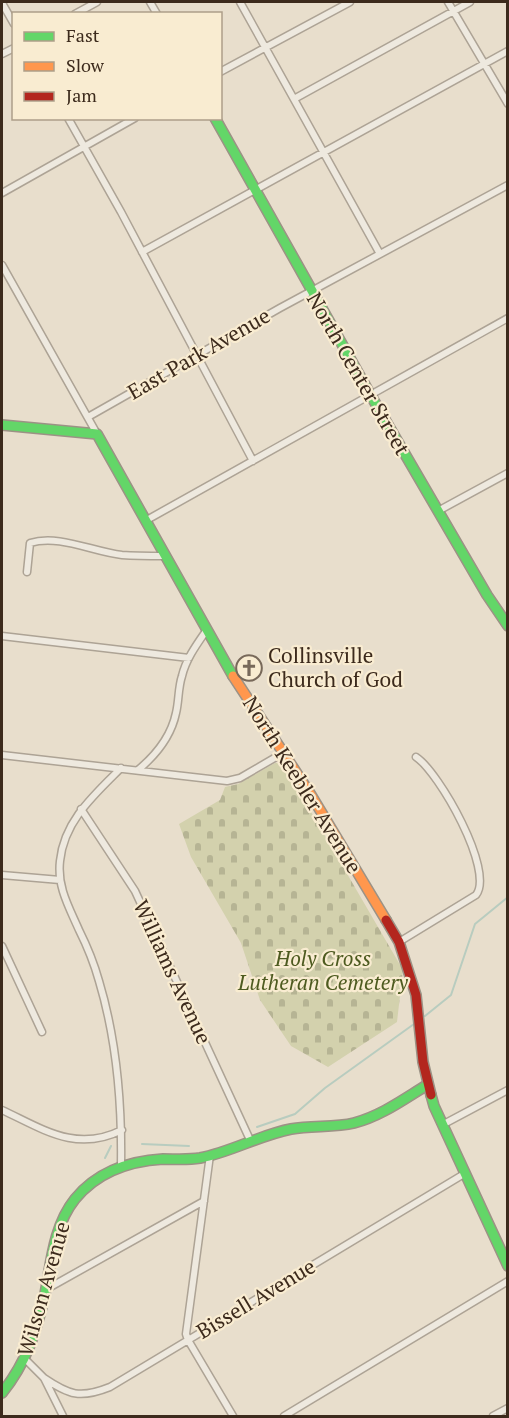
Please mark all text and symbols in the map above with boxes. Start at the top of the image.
legend [12,12,222,120]
text: Fast [66,23,100,47]
text: Slow [66,53,105,77]
text: Jam [66,83,97,107]
street label: North Center Street [301,287,417,460]
street label: East Park Avenue [122,301,275,405]
place label: Collinsville Church of God [268,641,403,693]
church icon: Collinsville Church of God [234,653,264,683]
street label: North Keebler Avenue [237,691,369,878]
street label: Williams Avenue [127,895,219,1048]
park label: Holy Cross Lutheran Cemetery [237,944,408,996]
street label: Wilson Avenue [10,1218,76,1359]
street label: Bissell Avenue [191,1252,320,1345]

